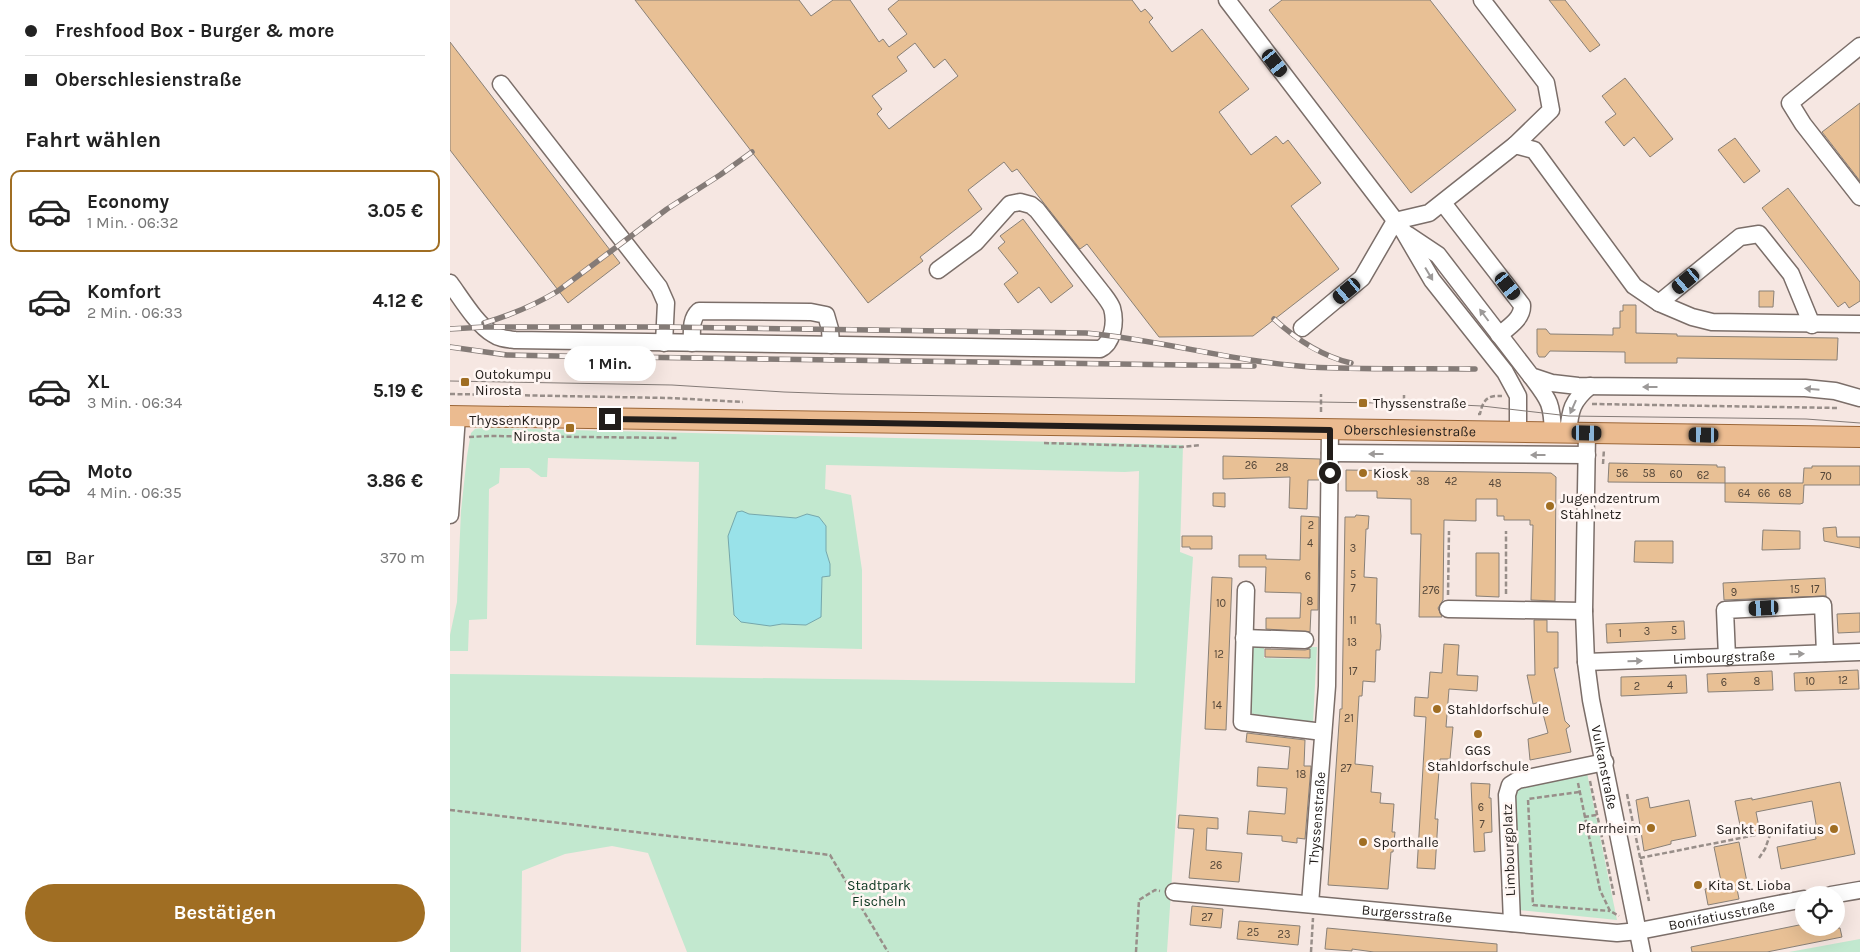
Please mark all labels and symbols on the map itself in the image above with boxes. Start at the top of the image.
car [1259,47,1290,79]
car [1669,266,1702,296]
one-way arrow [1424,268,1433,281]
car [1492,270,1523,302]
car [1330,276,1363,306]
one-way arrow [1479,308,1489,322]
callout: 1 Min. [564,346,656,382]
place label: Outokumpu Nirosta [475,366,552,399]
marker: Outokumpu Nirosta [459,376,471,388]
one-way arrow [1642,383,1658,391]
one-way arrow [1804,385,1820,393]
place label: Thyssenstraße [1373,395,1467,412]
marker: Thyssenstraße [1357,397,1369,409]
one-way arrow [1569,400,1577,414]
route end [599,408,621,430]
place label: ThyssenKrupp Nirosta [469,412,560,445]
street label: Oberschlesienstraße [1344,421,1476,440]
marker: ThyssenKrupp Nirosta [564,422,576,434]
car [1571,425,1602,441]
car [1688,427,1719,443]
one-way arrow [1367,450,1383,458]
one-way arrow [1530,451,1546,459]
house number: 26 [1245,459,1257,472]
house number: 28 [1275,461,1289,474]
route start [1319,462,1341,484]
place label: Kiosk [1373,465,1409,482]
marker: Kiosk [1357,467,1369,479]
house number: 56 [1616,467,1628,480]
house number: 58 [1643,467,1656,480]
house number: 60 [1670,468,1682,481]
house number: 62 [1697,469,1709,482]
house number: 70 [1820,470,1832,483]
house number: 38 [1416,475,1430,488]
house number: 42 [1445,475,1457,488]
house number: 48 [1489,477,1502,490]
house number: 64 [1738,487,1750,500]
house number: 66 [1758,487,1770,500]
house number: 68 [1778,487,1792,500]
place label: Jugendzentrum Stahlnetz [1560,490,1660,523]
marker: Jugendzentrum Stahlnetz [1544,500,1556,512]
house number: 2 [1308,519,1314,532]
house number: 4 [1307,537,1313,550]
house number: 3 [1350,542,1356,555]
house number: 5 [1350,568,1356,581]
house number: 6 [1305,570,1311,583]
house number: 7 [1350,582,1356,595]
house number: 15 [1790,583,1800,596]
house number: 17 [1811,583,1819,596]
house number: 276 [1422,584,1440,597]
house number: 9 [1731,586,1737,599]
house number: 8 [1307,595,1314,608]
house number: 10 [1216,597,1226,610]
car [1748,600,1779,616]
house number: 11 [1349,614,1357,627]
house number: 5 [1671,624,1677,637]
house number: 3 [1644,625,1650,638]
house number: 1 [1618,627,1622,640]
house number: 13 [1347,636,1357,649]
street label: Limbourgstraße [1673,647,1775,667]
house number: 12 [1214,648,1224,661]
one-way arrow [1789,650,1805,658]
one-way arrow [1627,656,1643,664]
house number: 17 [1349,665,1357,678]
house number: 12 [1838,674,1848,687]
house number: 8 [1754,675,1761,688]
house number: 10 [1805,675,1815,688]
house number: 6 [1721,676,1727,689]
house number: 4 [1667,679,1673,692]
house number: 2 [1634,680,1640,693]
house number: 14 [1212,699,1222,712]
place label: Stahldorfschule [1447,701,1549,718]
marker: Stahldorfschule [1431,703,1443,715]
house number: 21 [1344,712,1354,725]
street label: Vulkanstraße [1588,724,1621,811]
marker: GGS Stahldorfschule [1472,728,1484,740]
place label: GGS Stahldorfschule [1427,742,1529,775]
house number: 27 [1340,762,1352,775]
house number: 18 [1296,768,1306,781]
street label: Thyssenstraße [1305,771,1329,866]
house number: 6 [1478,801,1484,814]
street label: Limbourgplatz [1499,803,1519,897]
house number: 7 [1479,818,1485,831]
place label: Pfarrheim [1578,820,1641,837]
place label: Sankt Bonifatius [1716,821,1824,838]
marker: Pfarrheim [1645,822,1657,834]
marker: Sankt Bonifatius [1828,823,1840,835]
place label: Sporthalle [1373,834,1439,851]
marker: Sporthalle [1357,836,1369,848]
house number: 26 [1210,859,1222,872]
park label: Stadtpark Fischeln [847,877,911,910]
place label: Kita St. Lioba [1708,877,1791,894]
marker: Kita St. Lioba [1692,879,1704,891]
street label: Bonifatiusstraße [1667,896,1776,934]
street label: Burgersstraße [1361,901,1453,926]
house number: 27 [1201,911,1213,924]
house number: 25 [1247,926,1259,939]
house number: 23 [1278,928,1290,941]

